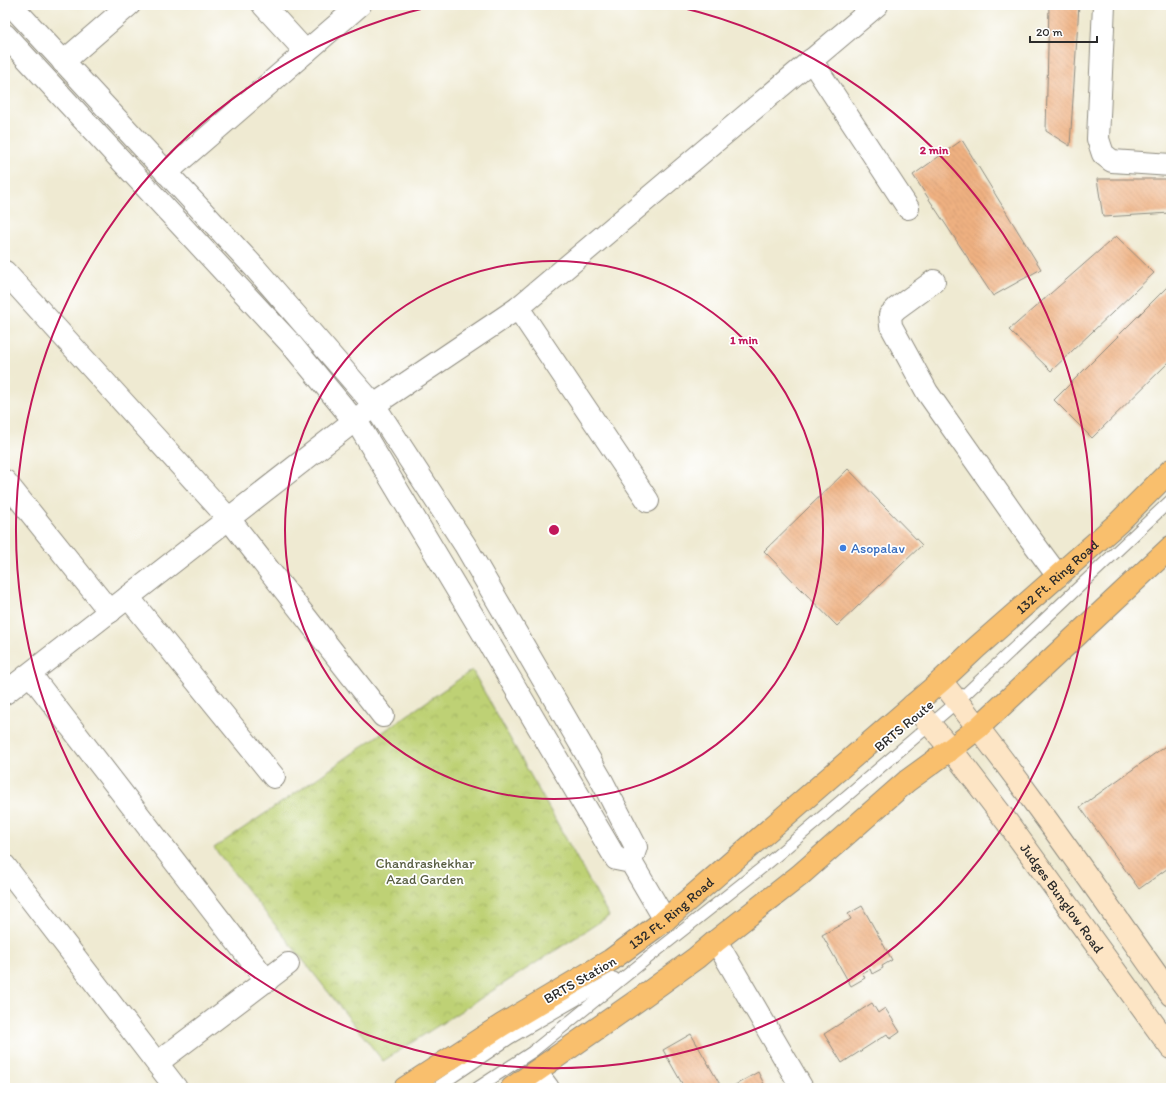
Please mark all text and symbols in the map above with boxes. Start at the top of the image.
scale bar [1030,18,1097,44]
text: 20 m [1036,25,1063,39]
text: 2 min [920,143,949,157]
text: 1 min [730,333,759,347]
centre of rings [547,523,561,537]
street label: 132 Ft. Ring Road [1012,536,1102,618]
place label: Asopalav [851,540,905,557]
marker: Asopalav [838,543,848,553]
street label: BRTS Route [871,696,937,756]
street label: Judges Bunglow Road [1017,840,1108,957]
park label: Chandrashekhar Azad Garden [375,855,475,888]
street label: 132 Ft. Ring Road [625,873,717,952]
street label: BRTS Station [541,952,619,1008]

